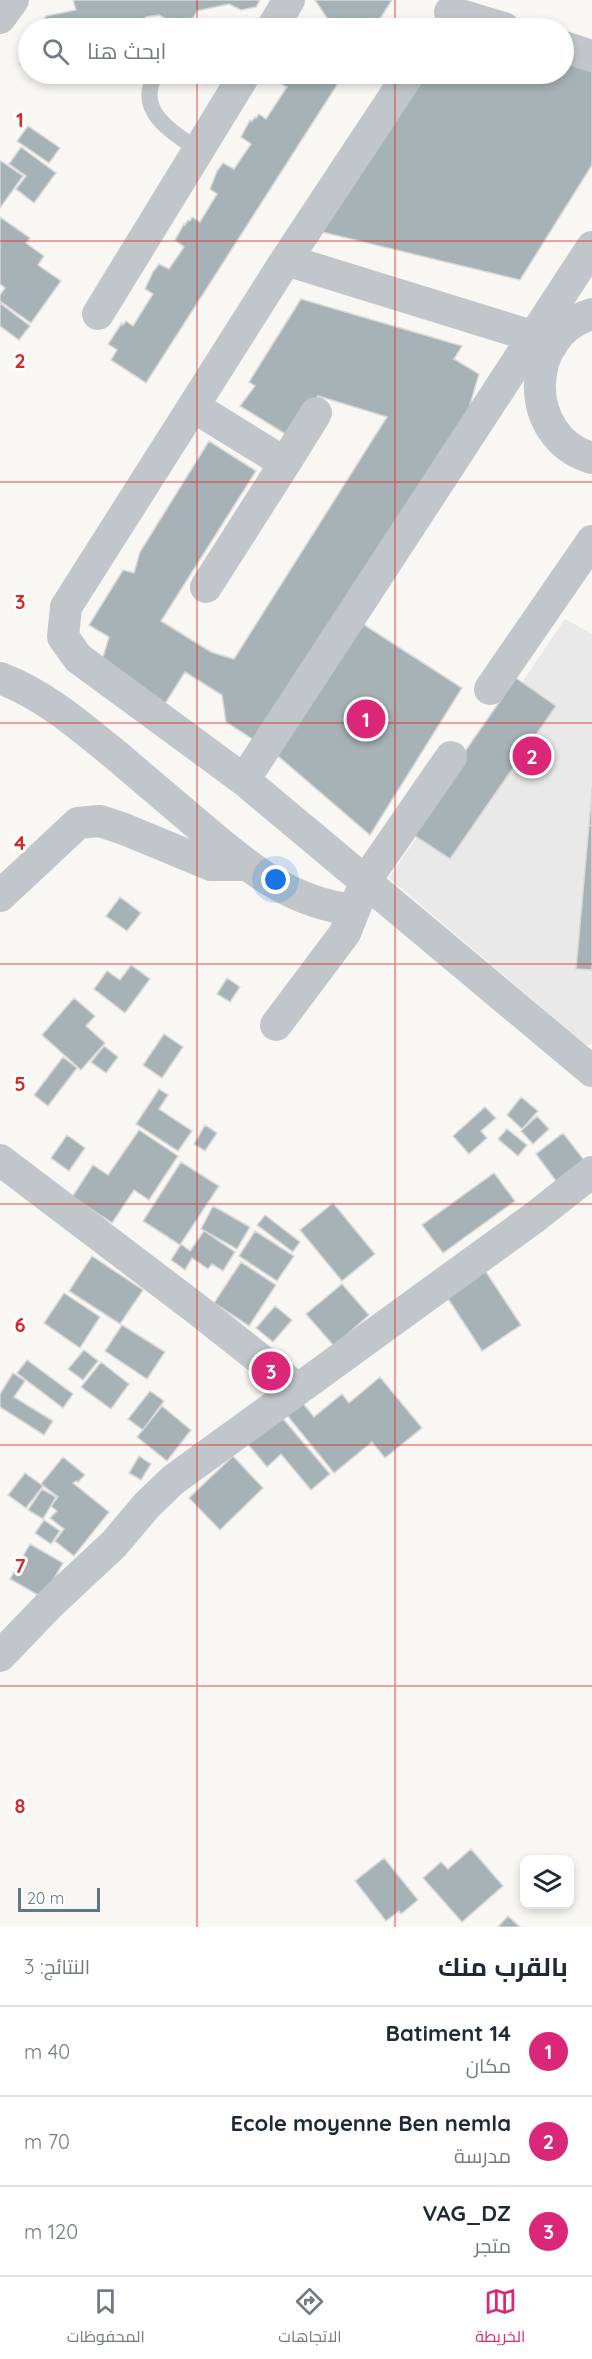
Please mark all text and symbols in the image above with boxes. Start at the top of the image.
search box [18,18,574,84]
icon: search [39,35,72,68]
text: ابحث هنا [87,37,167,65]
text: 1 [16,107,24,132]
text: 2 [14,348,26,373]
text: 3 [15,589,25,614]
pin: 1 [346,696,386,742]
pin: 2 [512,734,552,778]
text: 4 [14,830,26,855]
your location [261,865,290,894]
text: 5 [14,1071,26,1096]
text: 6 [14,1312,26,1337]
pin: 3 [252,1348,290,1394]
text: 7 [15,1553,26,1578]
text: 8 [15,1793,26,1818]
map controls [520,1855,574,1909]
button: layers [520,1855,574,1909]
scale bar [18,1885,100,1912]
text: 20 m [27,1888,64,1908]
text: بالقرب منك [438,1950,568,1983]
text: النتائج: 3 [24,1954,90,1979]
text: Batiment 14 [386,2019,511,2047]
text: 40 m [24,2039,70,2064]
text: 1 [545,2039,552,2064]
text: مكان [466,2053,511,2078]
text: Ecole moyenne Ben nemla [231,2109,511,2137]
text: 70 m [24,2129,70,2154]
text: 2 [543,2129,554,2154]
text: مدرسة [454,2143,511,2168]
text: VAG_DZ [422,2199,511,2227]
text: 120 m [24,2219,78,2244]
text: 3 [543,2219,554,2244]
text: متجر [474,2233,511,2258]
tab: المحفوظات [67,2285,145,2351]
tab: الاتجاهات [278,2285,342,2351]
tab: الخريطة [475,2285,525,2351]

